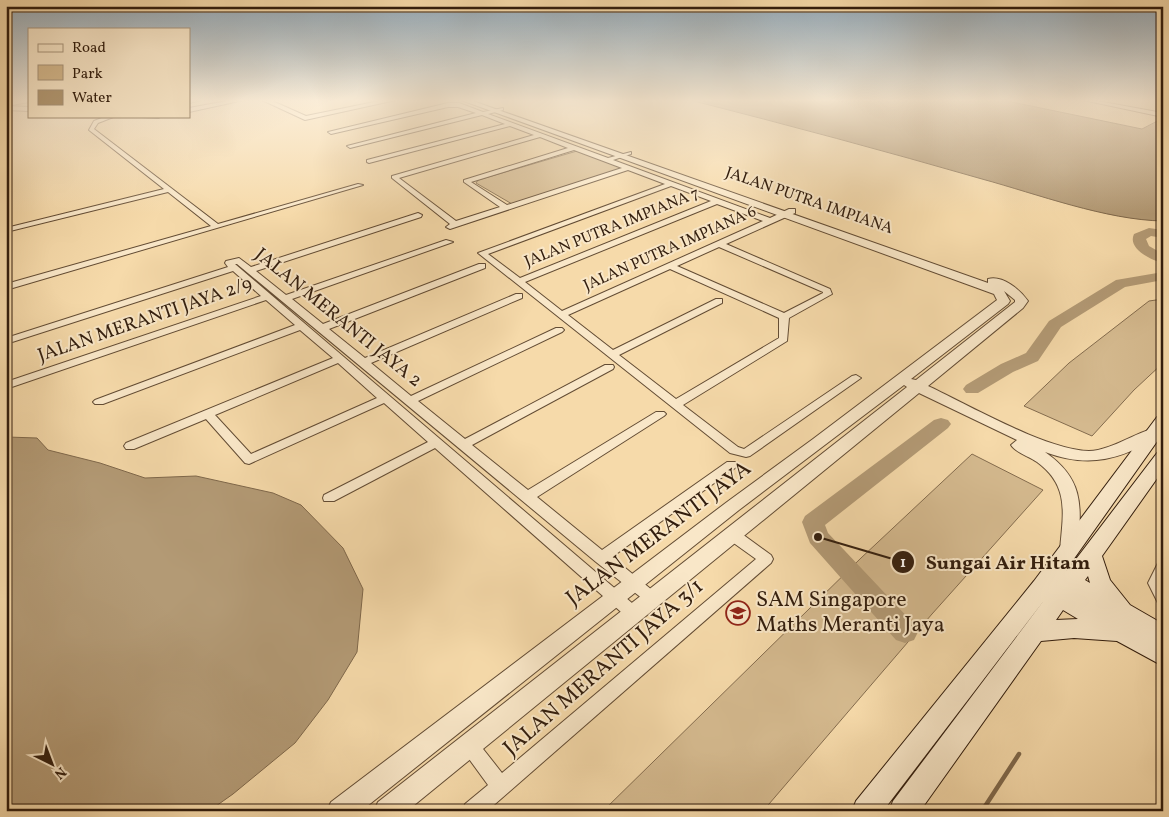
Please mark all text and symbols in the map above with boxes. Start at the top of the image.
legend [28,28,190,118]
text: Road [72,38,106,59]
text: Park [72,64,103,85]
text: Water [72,88,112,109]
street label: JALAN PUTRA IMPIANA [722,162,896,240]
street label: JALAN PUTRA IMPIANA 7 [521,183,703,273]
street label: JALAN PUTRA IMPIANA 6 [580,201,760,297]
street label: JALAN MERANTI JAYA 2 [249,242,427,394]
street label: JALAN MERANTI JAYA 2/9 [34,271,256,369]
street label: JALAN MERANTI JAYA [560,454,758,614]
callout: Sungai Air Hitam [891,545,1100,580]
text: Sungai Air Hitam [926,550,1090,578]
text: 1 [900,553,906,574]
street label: JALAN MERANTI JAYA 3/1 [497,572,711,764]
place label: SAM Singapore Maths Meranti Jaya [756,585,945,641]
school or university icon: SAM Singapore Maths Meranti Jaya [725,600,751,626]
north arrow [28,740,78,790]
text: N [50,762,70,783]

